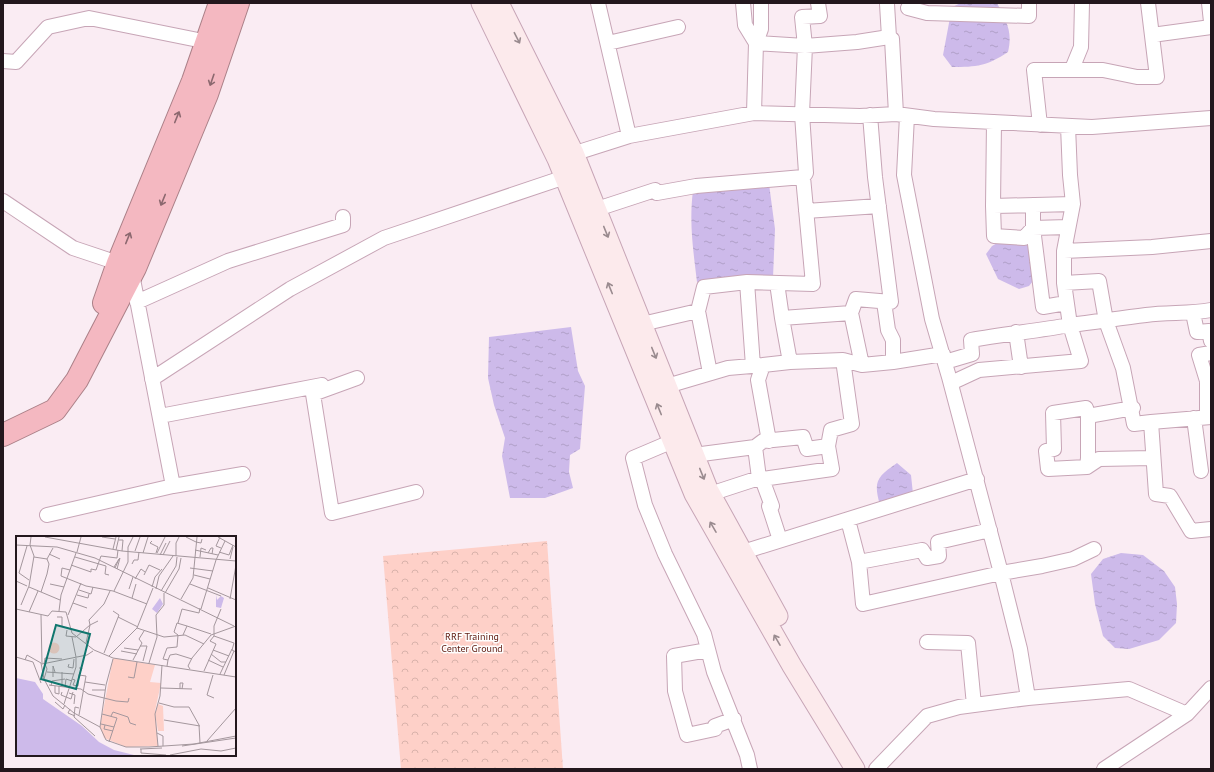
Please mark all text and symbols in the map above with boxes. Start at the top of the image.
one-way arrow [514,32,521,44]
one-way arrow [207,73,215,85]
one-way arrow [174,112,182,124]
one-way arrow [159,194,166,206]
one-way arrow [603,226,610,238]
one-way arrow [125,232,133,244]
one-way arrow [606,283,614,295]
one-way arrow [650,347,658,359]
one-way arrow [655,403,663,415]
one-way arrow [699,467,706,479]
one-way arrow [708,521,716,533]
inset map [16,536,236,756]
park label: RRF Training Center Ground [441,630,503,655]
one-way arrow [772,634,780,646]

